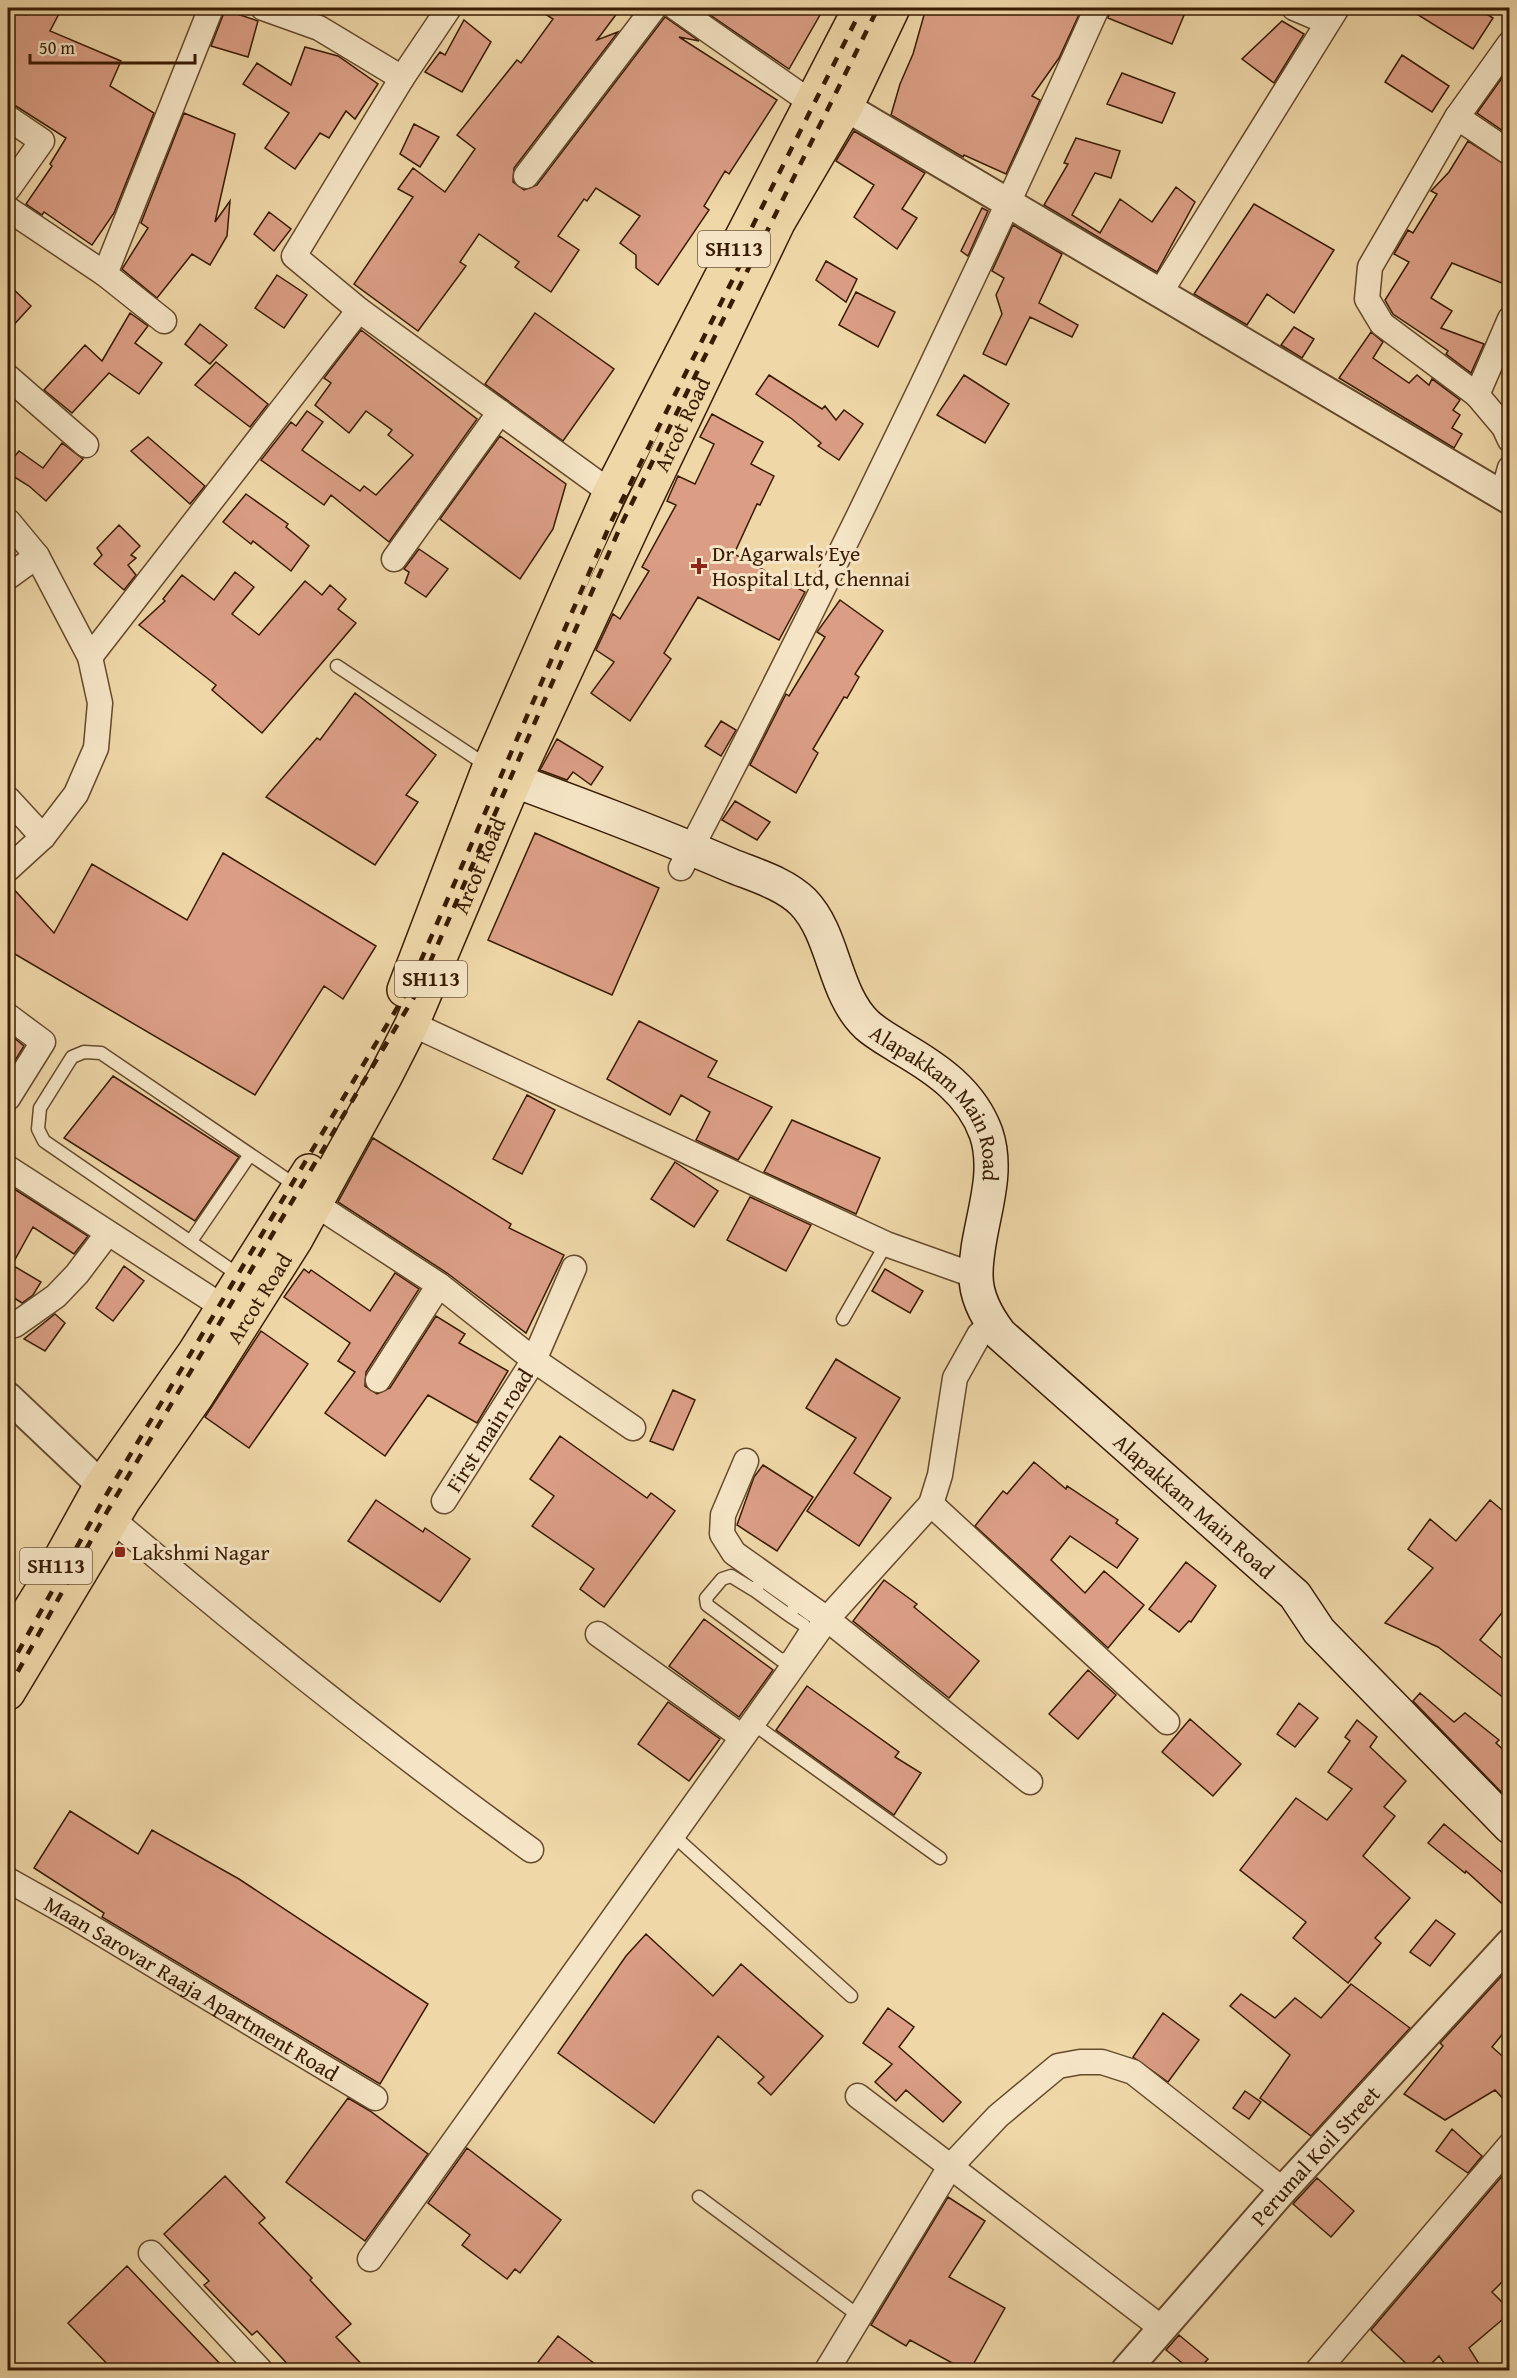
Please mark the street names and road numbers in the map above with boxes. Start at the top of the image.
road number: SH113 [698,231,770,267]
street label: Arcot Road [645,371,718,477]
street label: Arcot Road [444,812,513,919]
road number: SH113 [395,961,467,997]
street label: Alapakkam Main Road [863,1016,1007,1183]
street label: Arcot Road [218,1246,300,1350]
street label: First main road [438,1362,541,1498]
street label: Alapakkam Main Road [1107,1426,1282,1586]
road number: SH113 [20,1548,92,1584]
street label: Maan Sarovar Raaja Apartment Road [38,1888,345,2089]
street label: Perumal Koil Street [1243,2078,1388,2233]

